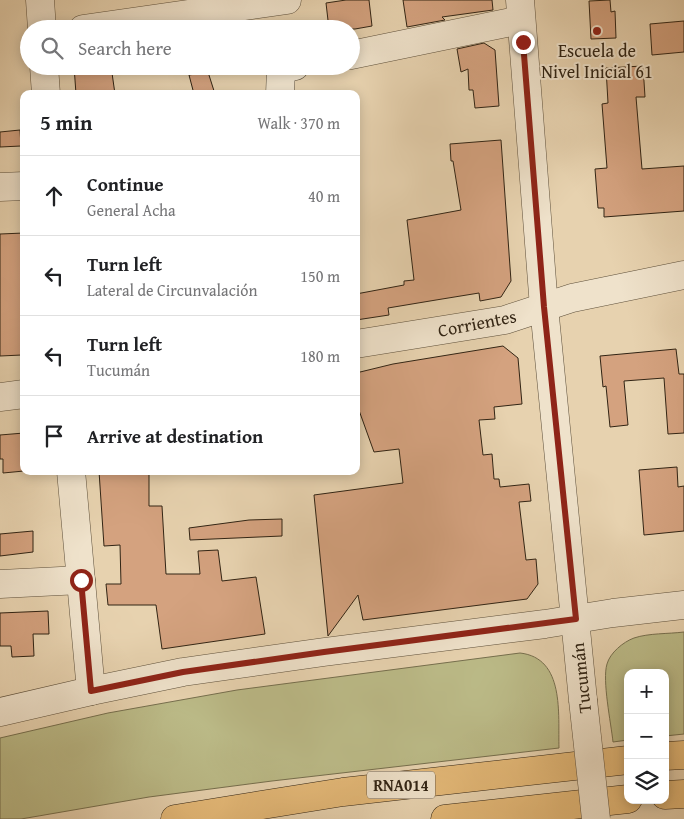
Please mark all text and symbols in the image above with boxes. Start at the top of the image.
search box [20,20,360,75]
marker: Escuela de Nivel Inicial 61 [591,25,603,37]
route end [512,31,535,54]
icon: search [38,34,66,62]
text: Search here [78,34,172,62]
place label: Escuela de Nivel Inicial 61 [541,37,653,85]
text: 5 min [40,107,92,138]
text: Walk · 370 m [257,111,340,135]
text: Continue [87,170,164,198]
icon: ahead [40,182,68,210]
text: 40 m [308,184,340,208]
text: General Acha [87,198,176,222]
text: Turn left [87,250,162,278]
icon: left [40,262,68,290]
text: 150 m [300,264,340,288]
text: Lateral de Circunvalación [87,278,257,302]
street label: Corrientes [435,302,519,344]
text: Turn left [87,330,162,358]
icon: left [40,342,68,370]
text: 180 m [300,344,340,368]
text: Tucumán [87,358,150,382]
icon: arrive [40,422,68,450]
text: Arrive at destination [87,422,263,450]
route start [70,569,93,592]
street label: Tucumán [564,641,598,715]
map controls [624,669,669,804]
button: + [624,669,669,714]
button: − [624,714,669,759]
button: layers [624,759,669,804]
road number: RNA014 [367,772,435,798]

